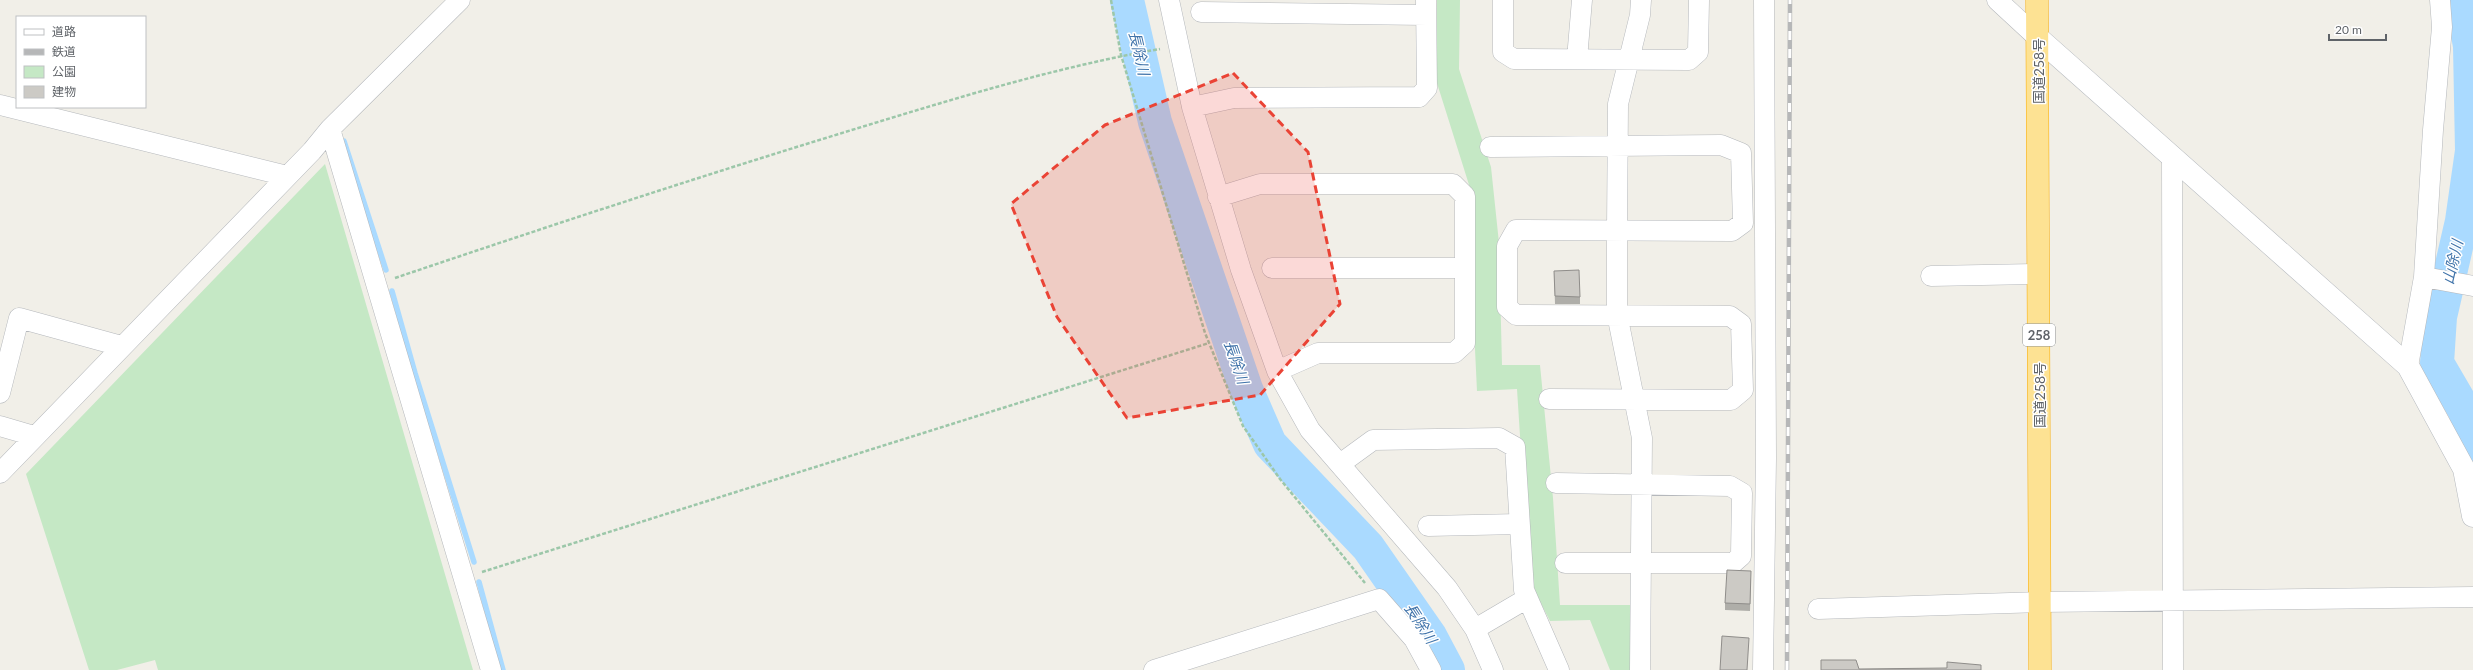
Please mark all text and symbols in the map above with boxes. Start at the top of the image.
legend [16,16,146,108]
scale bar [2329,16,2386,42]
text: 20 m [2335,22,2362,37]
text: 道路 [52,24,76,39]
water label: 長除川 [1126,29,1154,79]
street label: 国道258号 [2030,38,2047,104]
text: 鉄道 [52,44,76,59]
text: 公園 [52,64,76,79]
text: 建物 [52,84,76,99]
water label: 山除川 [2438,236,2466,286]
road number: 258 [2023,324,2055,346]
water label: 長除川 [1221,338,1253,388]
street label: 国道258号 [2031,362,2048,428]
water label: 長除川 [1401,599,1442,648]

